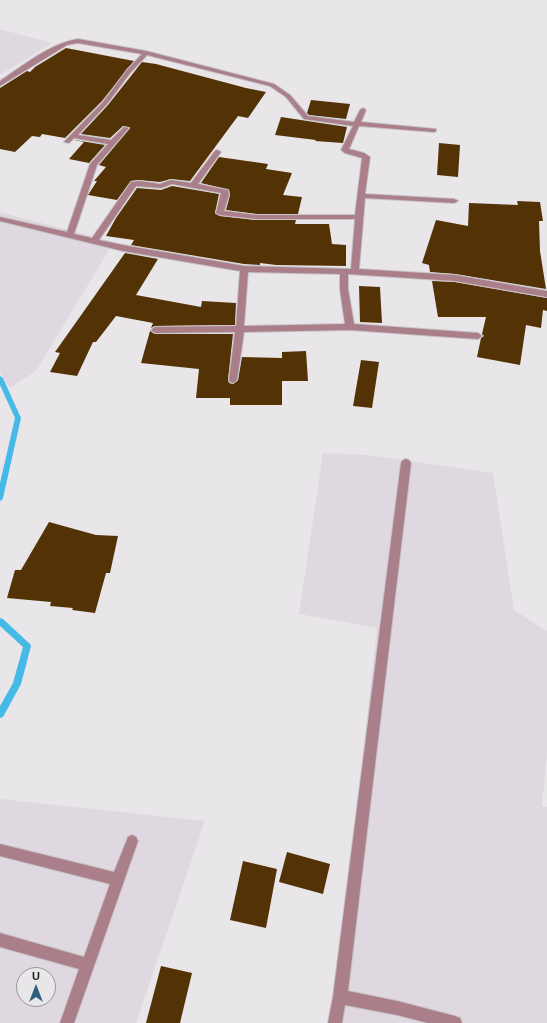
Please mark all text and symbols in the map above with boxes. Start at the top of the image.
north arrow [16,967,56,1007]
text: U [32,970,40,982]

